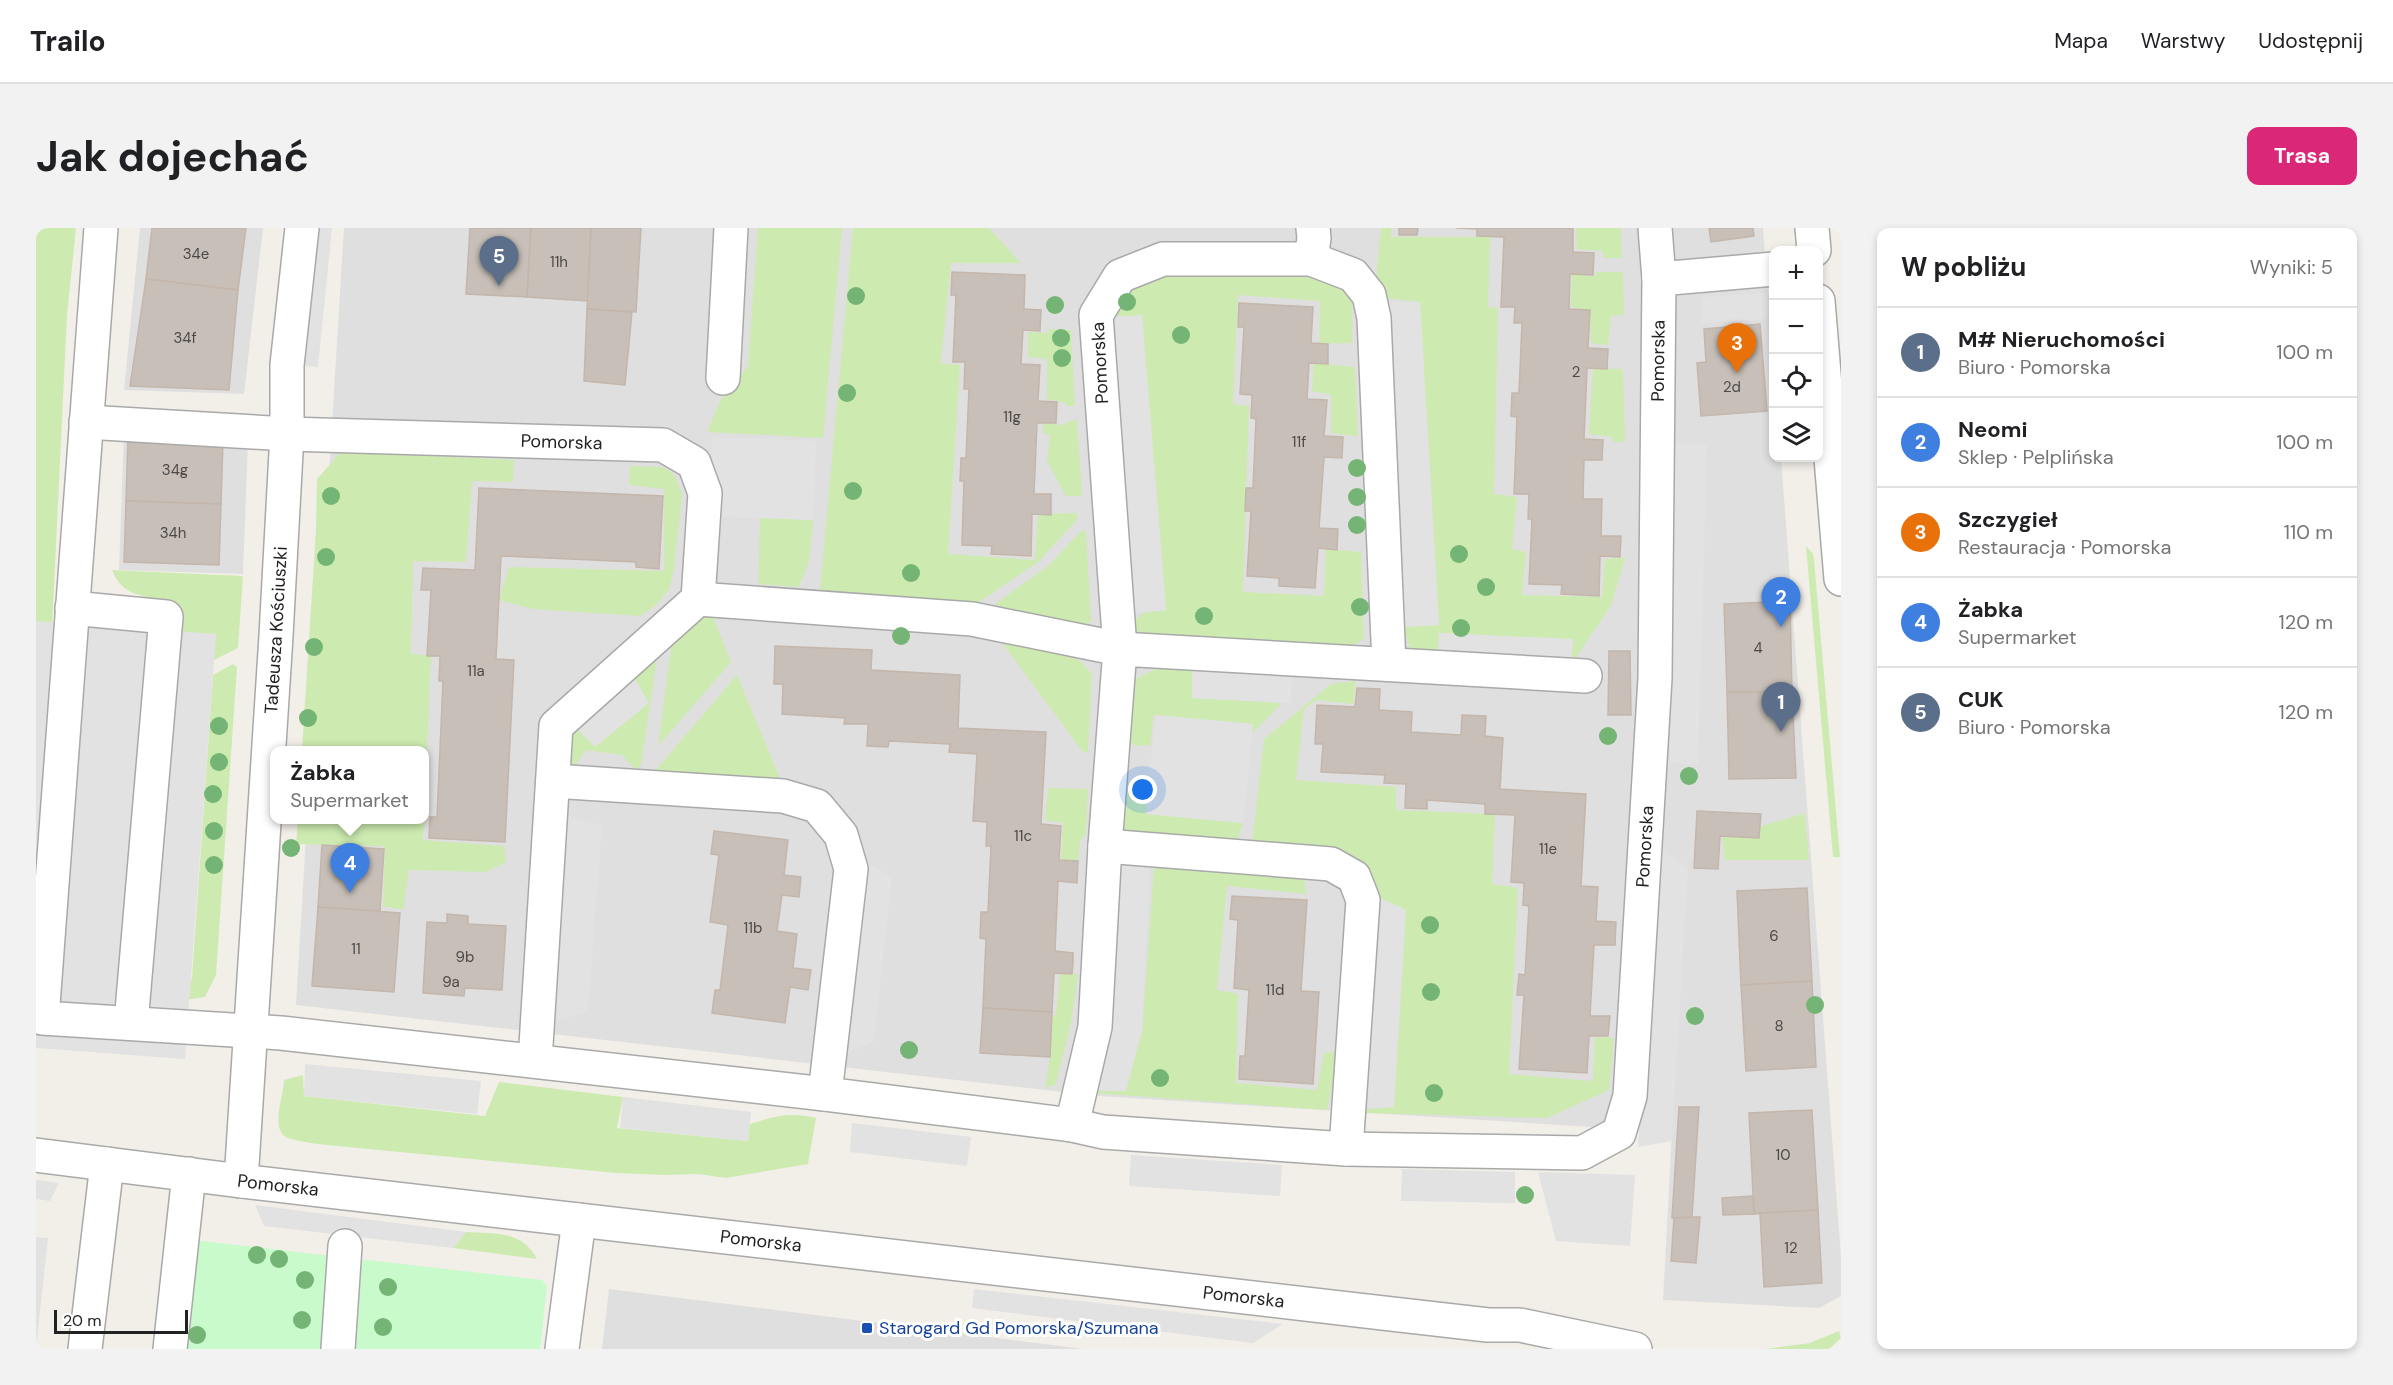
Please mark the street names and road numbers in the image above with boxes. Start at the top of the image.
street label: Pomorska [1646,320,1671,402]
street label: Pomorska [1086,322,1114,404]
street label: Pomorska [520,429,603,455]
street label: Tadeusza Kościuszki [259,546,293,715]
street label: Pomorska [1630,805,1659,888]
street label: Pomorska [236,1169,320,1202]
street label: Pomorska [719,1224,803,1258]
street label: Pomorska [1202,1280,1286,1314]

